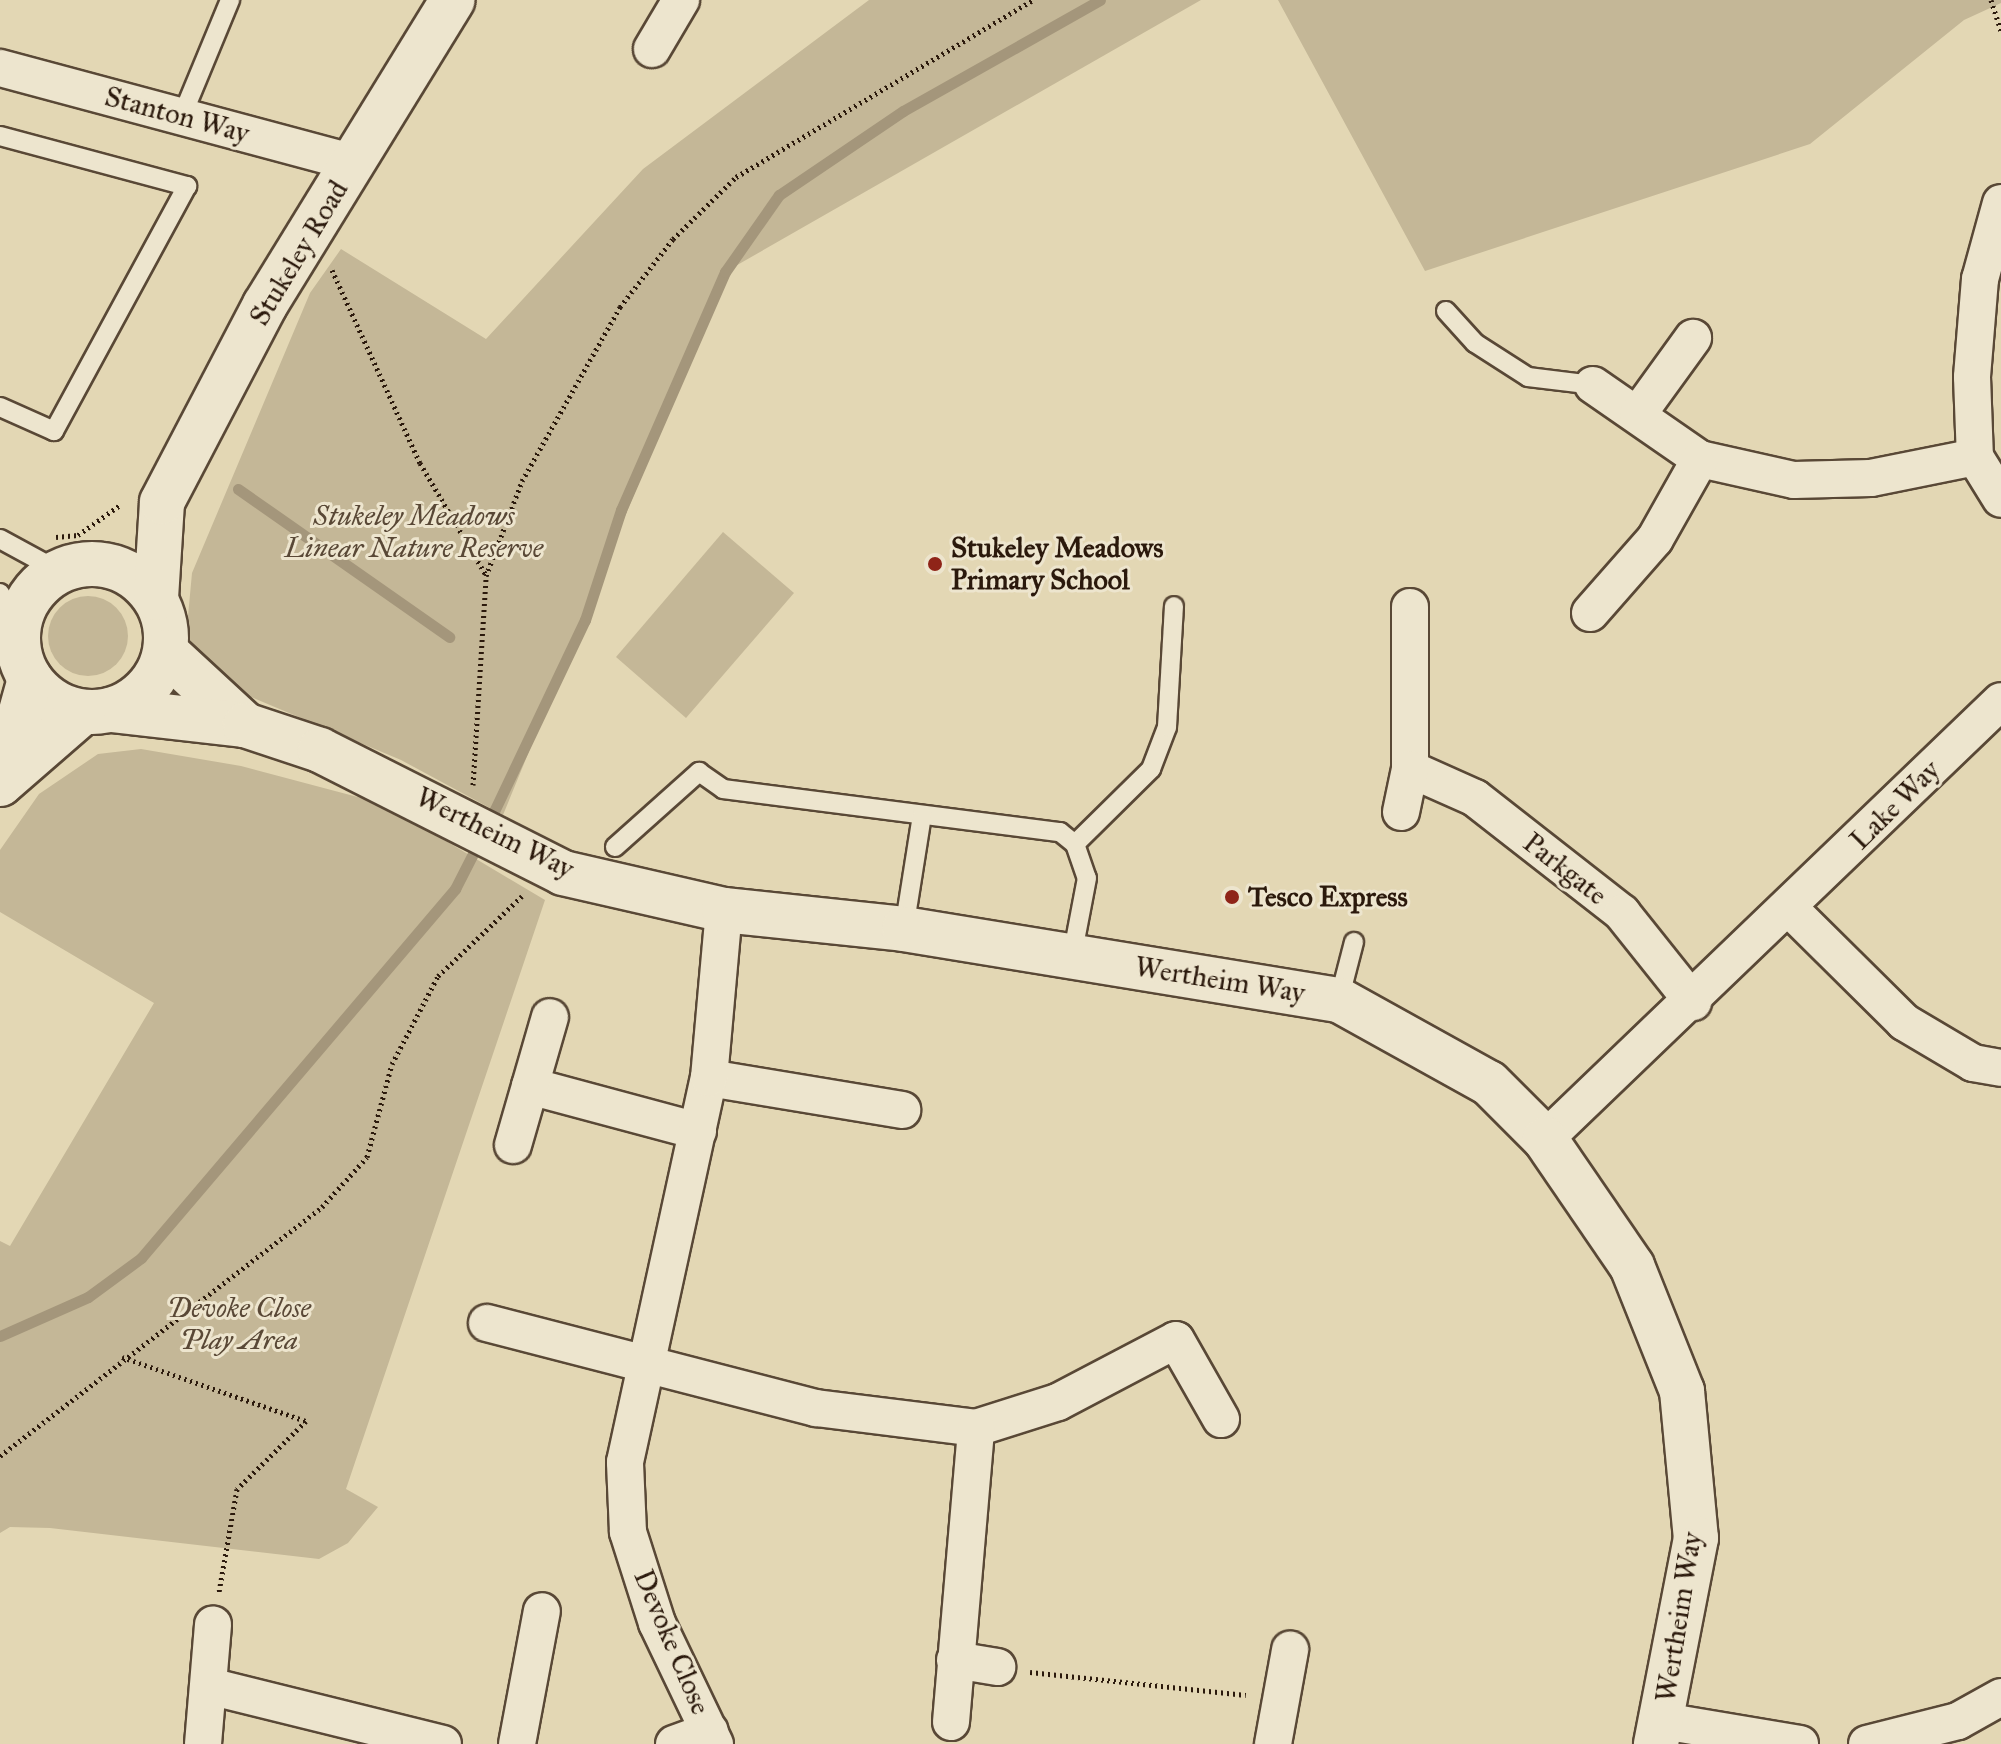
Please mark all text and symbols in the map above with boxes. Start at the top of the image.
street label: Stanton Way [101,80,253,150]
street label: Stukeley Road [243,174,355,332]
park label: Stukeley Meadows Linear Nature Reserve [285,499,543,565]
place label: Stukeley Meadows Primary School [951,531,1163,597]
marker: Stukeley Meadows Primary School [926,555,944,573]
street label: Lake Way [1843,753,1947,857]
street label: Wertheim Way [410,780,580,886]
street label: Parkgate [1516,826,1614,912]
place label: Tesco Express [1248,880,1408,914]
marker: Tesco Express [1223,888,1241,906]
street label: Wertheim Way [1133,950,1307,1010]
park label: Devoke Close Play Area [167,1291,311,1357]
street label: Wertheim Way [1649,1530,1709,1704]
street label: Devoke Close [626,1564,718,1720]

